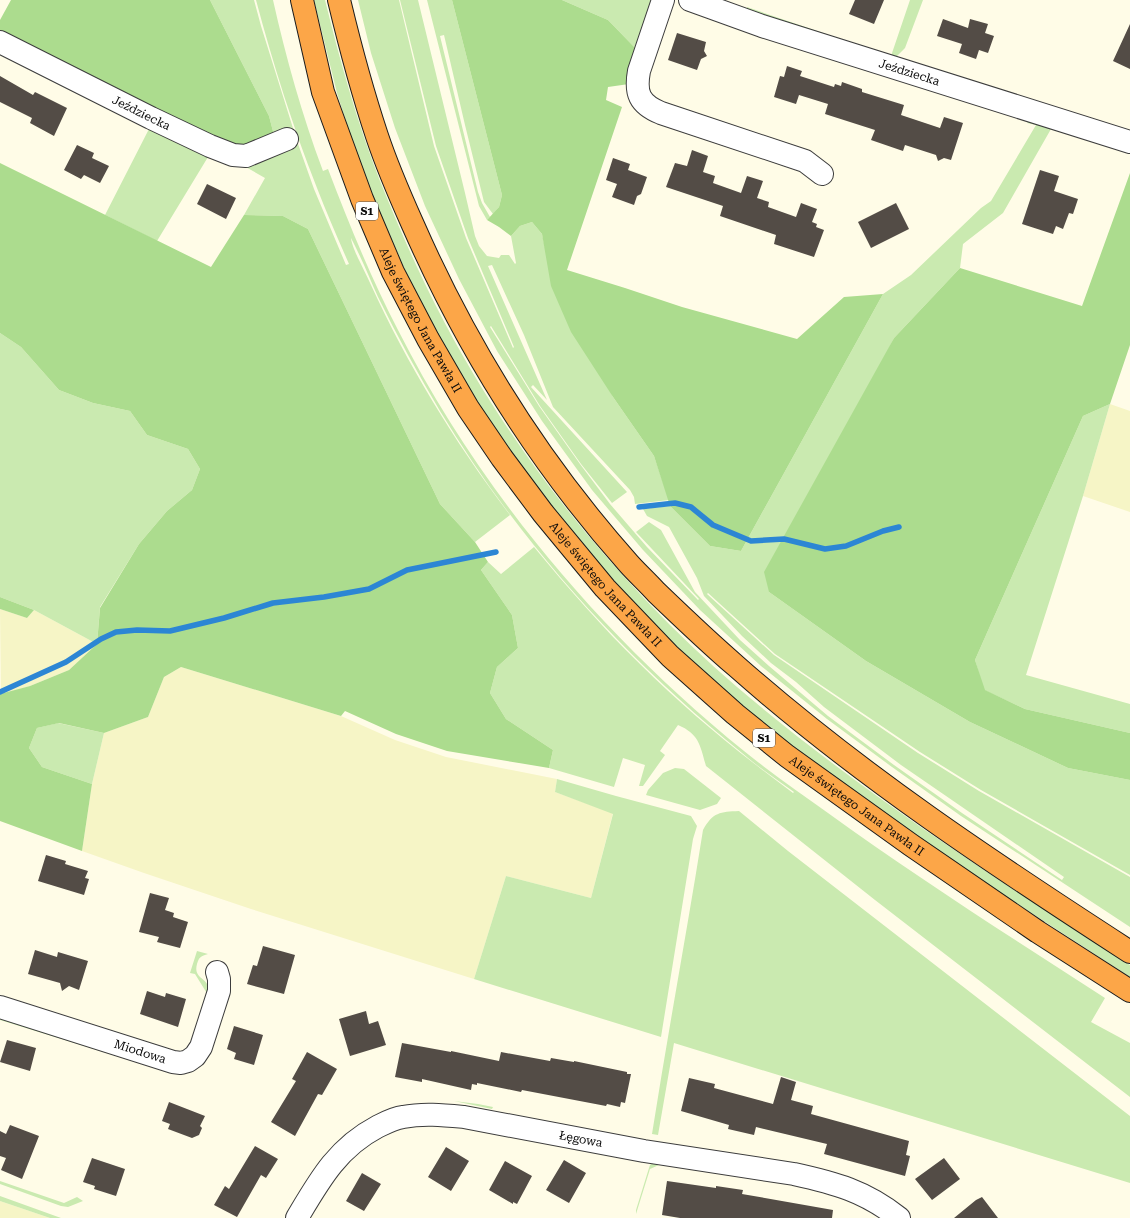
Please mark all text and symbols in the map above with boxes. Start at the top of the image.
street label: Jeździecka [877,56,942,89]
street label: Jeździecka [110,93,173,133]
road number: S1 [356,202,378,220]
street label: Aleje świętego Jana Pawła II [377,246,465,395]
street label: Aleje świętego Jana Pawła II [546,519,665,650]
road number: S1 [753,729,775,747]
street label: Aleje świętego Jana Pawła II [787,753,927,859]
street label: Miodowa [112,1037,168,1066]
street label: Łęgowa [558,1128,604,1150]

